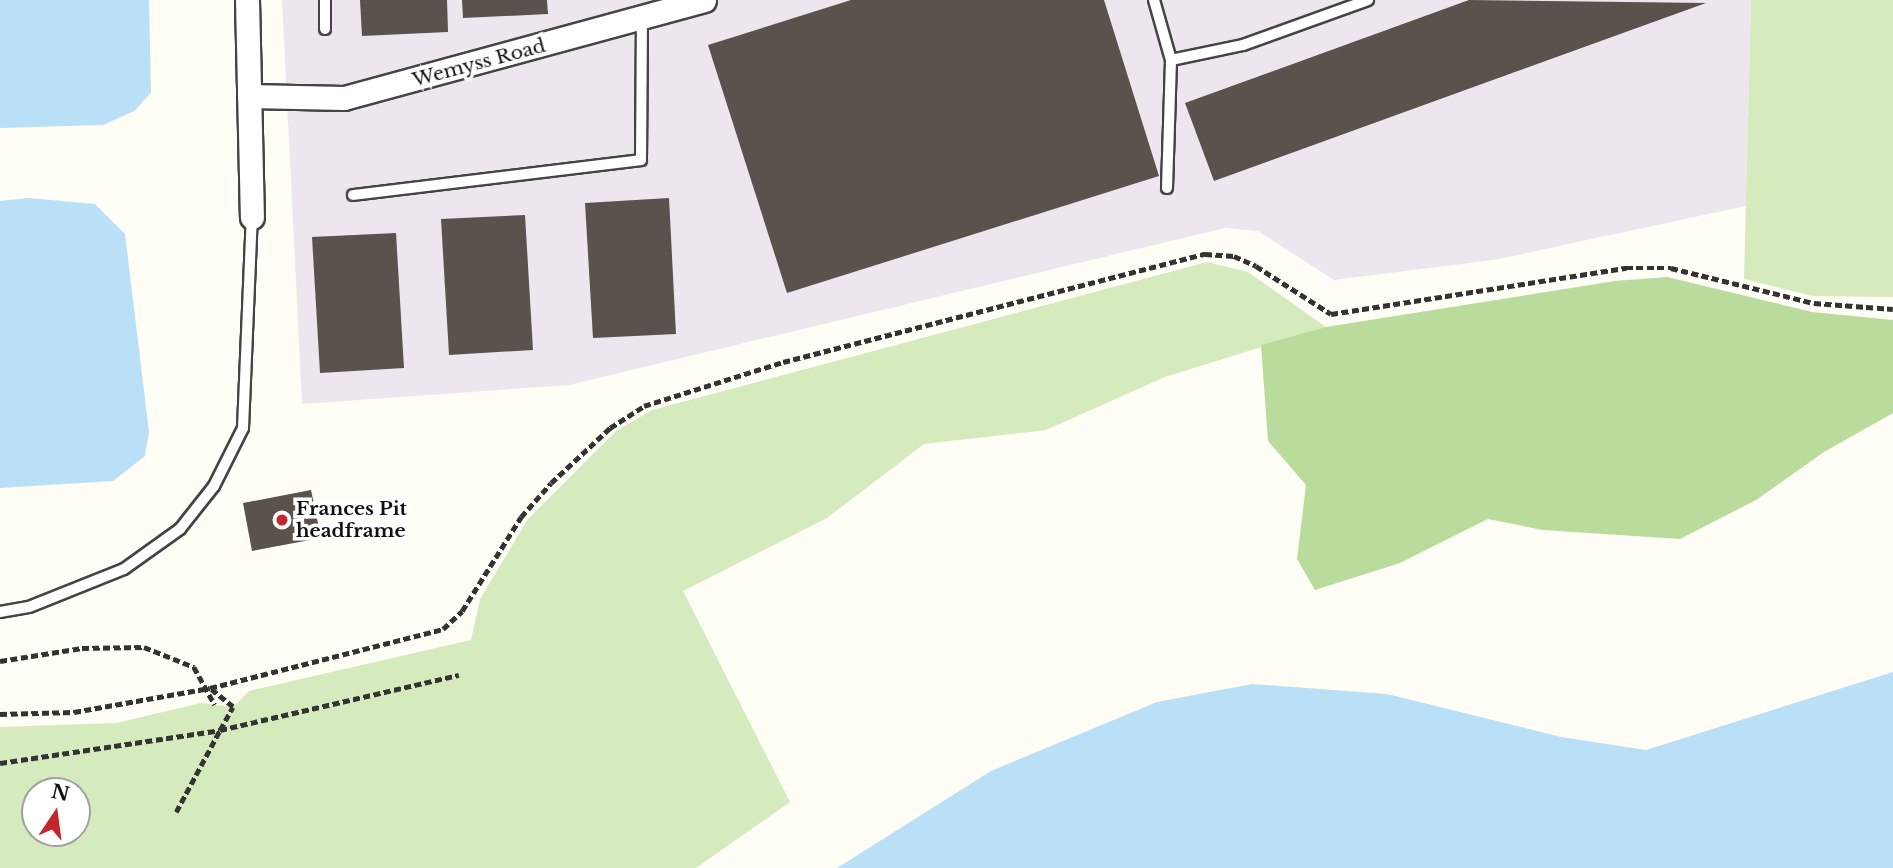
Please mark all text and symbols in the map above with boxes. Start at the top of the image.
street label: Wemyss Road [410,34,548,92]
place label: Frances Pit headframe [296,498,407,542]
marker: Frances Pit headframe [274,512,290,528]
north arrow [21,777,91,847]
text: N [49,780,72,806]

